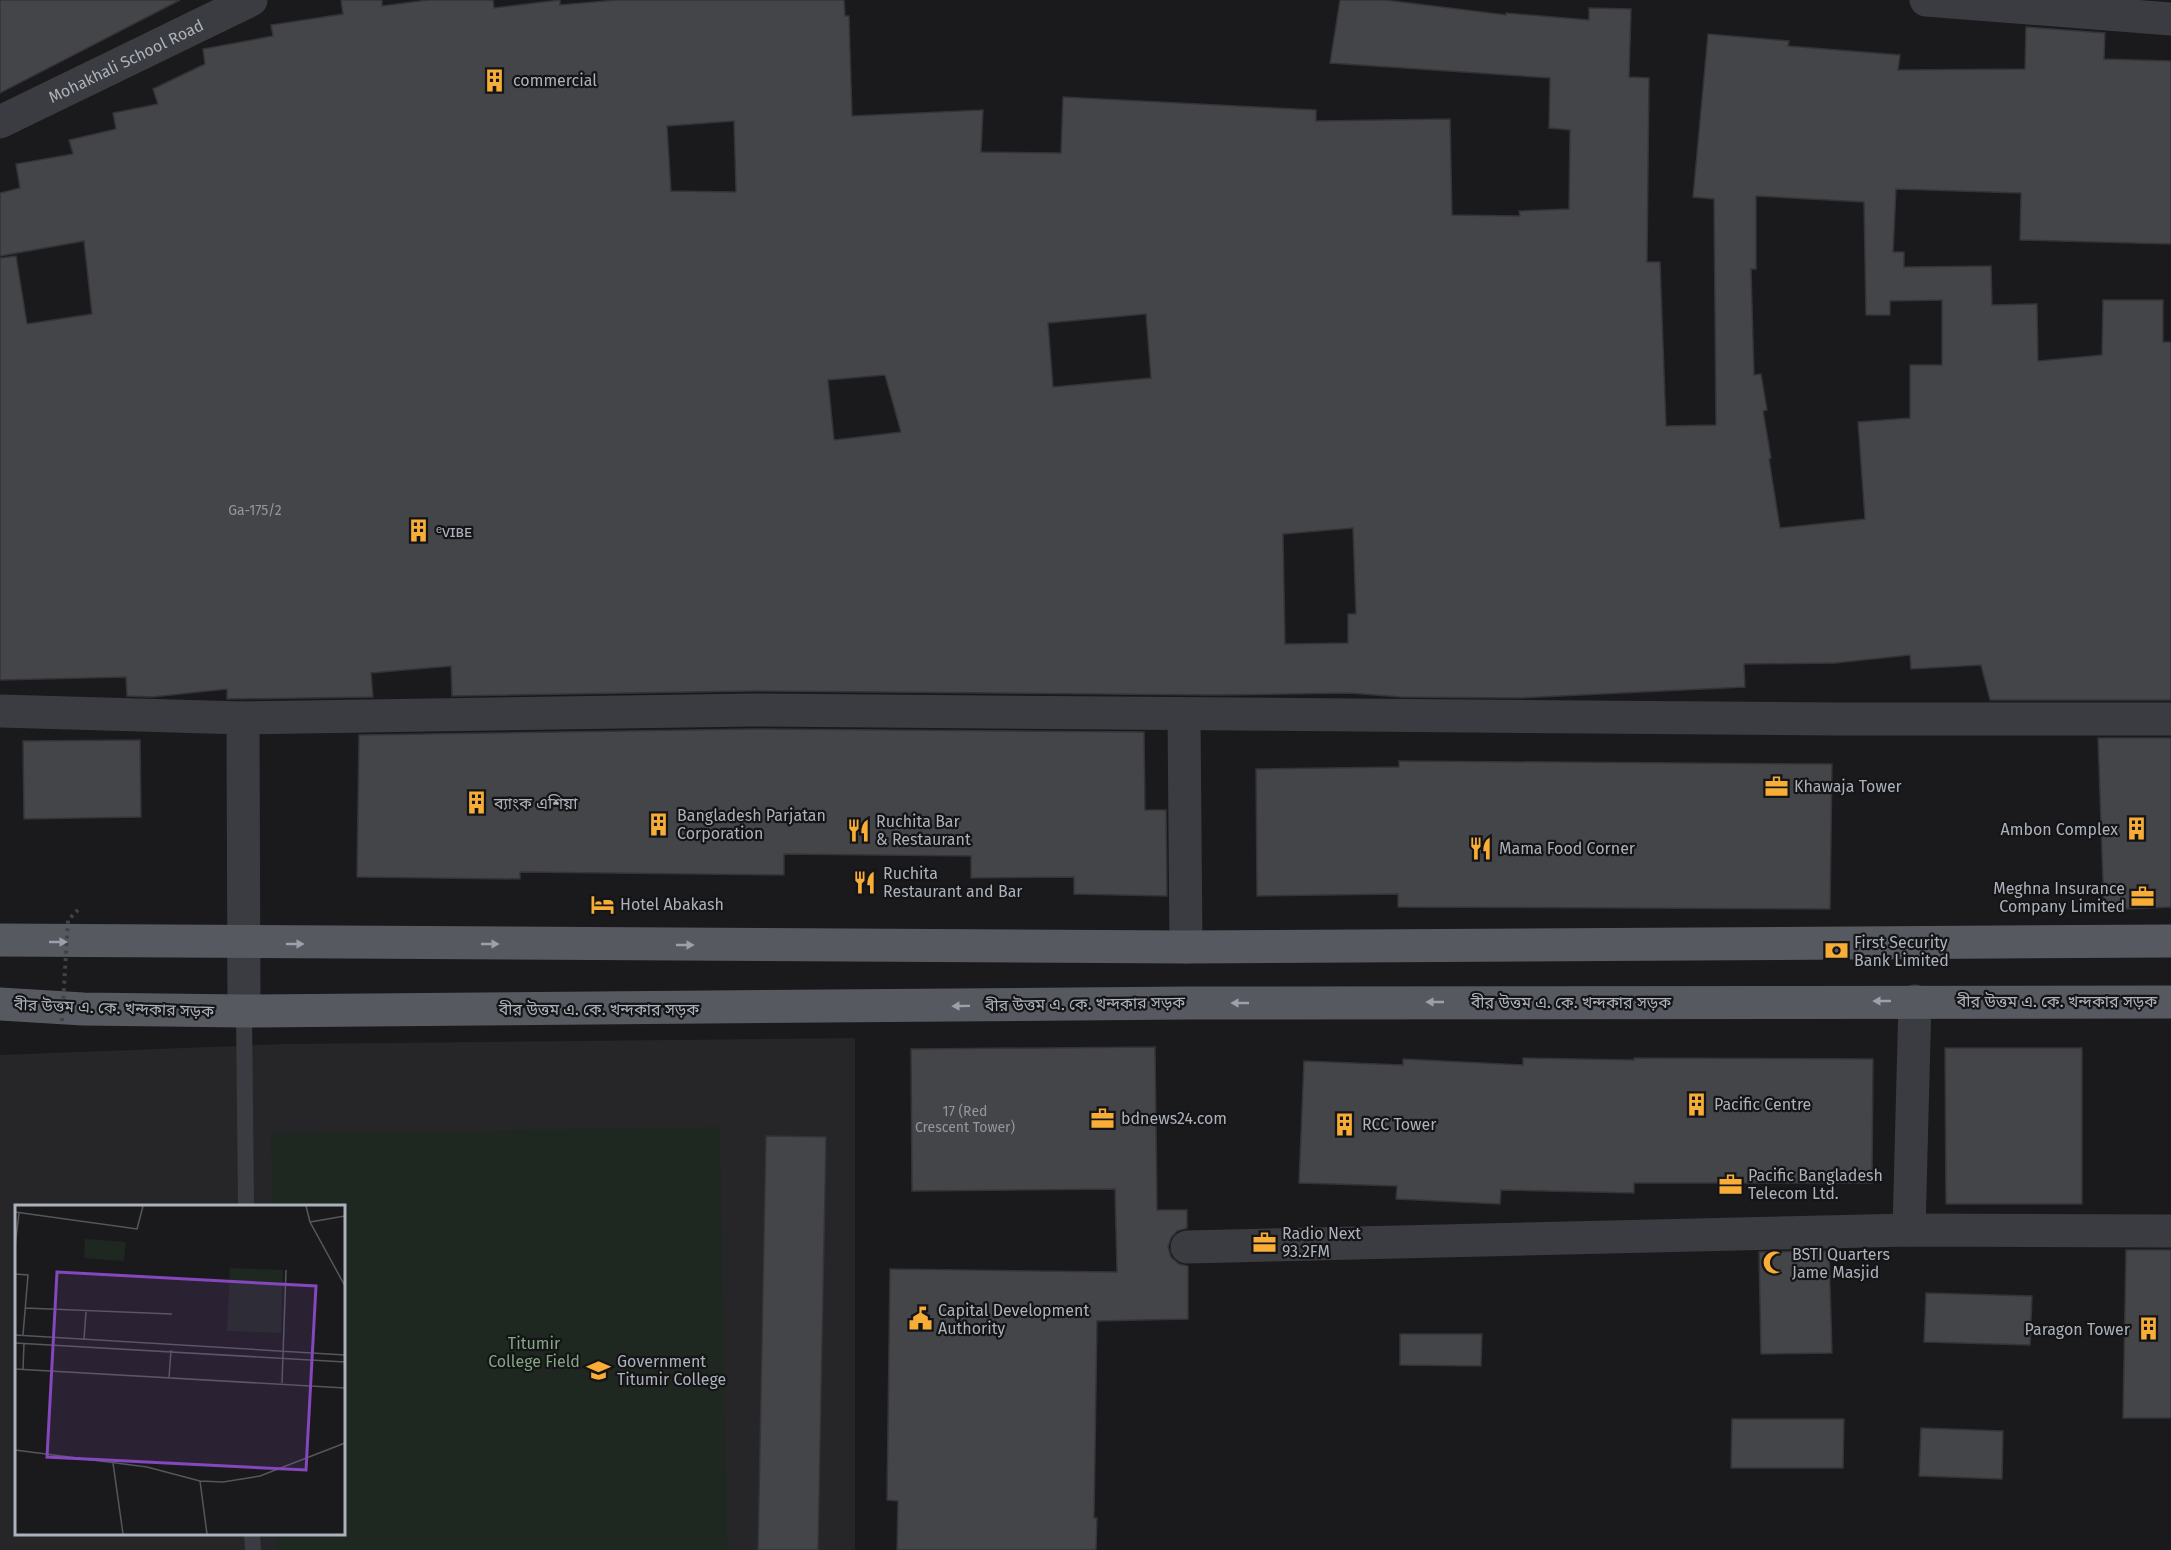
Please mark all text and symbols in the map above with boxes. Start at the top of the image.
street label: Mohakhali School Road [45,15,206,106]
building icon: commercial [482,67,508,93]
place label: commercial [513,71,597,90]
house number: Ga-175/2 [228,502,282,519]
building icon: ᵉᴠɪʙᴇ [405,518,431,544]
place label: ᵉᴠɪʙᴇ [436,522,472,541]
office icon: Khawaja Tower [1763,773,1789,799]
place label: Khawaja Tower [1794,777,1903,796]
building icon: ব্যাংক এশিয়া [463,790,489,816]
place label: ব্যাংক এশিয়া [493,794,578,813]
place label: Bangladesh Parjatan Corporation [677,806,826,843]
building icon: Bangladesh Parjatan Corporation [646,811,672,837]
place label: Ruchita Bar & Restaurant [876,812,971,849]
building icon: Ambon Complex [2123,816,2149,842]
restaurant icon: Ruchita Bar & Restaurant [845,817,871,843]
place label: Ambon Complex [2001,820,2118,839]
restaurant icon: Mama Food Corner [1468,835,1494,861]
place label: Mama Food Corner [1499,839,1636,858]
place label: Ruchita Restaurant and Bar [883,864,1023,901]
restaurant icon: Ruchita Restaurant and Bar [852,869,878,895]
place label: Meghna Insurance Company Limited [1993,879,2125,916]
office icon: Meghna Insurance Company Limited [2130,884,2156,910]
hotel icon: Hotel Abakash [589,891,615,917]
place label: Hotel Abakash [620,895,724,914]
place label: First Security Bank Limited [1854,933,1949,970]
one-way arrow [49,937,68,947]
bank icon: First Security Bank Limited [1823,938,1849,964]
one-way arrow [286,939,305,949]
one-way arrow [481,939,500,949]
one-way arrow [676,940,695,950]
street label: বীর উত্তম এ. কে. খন্দকার সড়ক [1956,992,2158,1011]
street label: বীর উত্তম এ. কে. খন্দকার সড়ক [984,993,1186,1015]
street label: বীর উত্তম এ. কে. খন্দকার সড়ক [1470,993,1672,1012]
street label: বীর উত্তম এ. কে. খন্দকার সড়ক [13,995,216,1021]
one-way arrow [1872,996,1891,1006]
one-way arrow [1425,997,1444,1007]
one-way arrow [1230,998,1249,1008]
street label: বীর উত্তম এ. কে. খন্দকার সড়ক [498,1000,700,1019]
one-way arrow [951,1001,970,1011]
building icon: Pacific Centre [1683,1091,1709,1117]
place label: Pacific Centre [1714,1095,1811,1114]
house number: 17 (Red Crescent Tower) [915,1103,1015,1136]
office icon: bdnews24.com [1090,1105,1116,1131]
place label: bdnews24.com [1121,1109,1227,1128]
building icon: RCC Tower [1331,1111,1357,1137]
place label: RCC Tower [1362,1115,1437,1134]
place label: Pacific Bangladesh Telecom Ltd. [1748,1166,1883,1203]
office icon: Pacific Bangladesh Telecom Ltd. [1717,1171,1743,1197]
inset map [15,1205,345,1535]
place label: Radio Next 93.2FM [1282,1224,1361,1261]
office icon: Radio Next 93.2FM [1251,1229,1277,1255]
place label: BSTI Quarters Jame Masjid [1792,1245,1890,1282]
mosque icon: BSTI Quarters Jame Masjid [1761,1250,1787,1276]
place label: Capital Development Authority [938,1301,1089,1338]
public building icon: Capital Development Authority [907,1306,933,1332]
building icon: Paragon Tower [2135,1316,2161,1342]
place label: Paragon Tower [2025,1320,2131,1339]
park label: Titumir College Field [488,1334,580,1371]
place label: Government Titumir College [617,1352,726,1389]
school or university icon: Government Titumir College [586,1357,612,1383]

